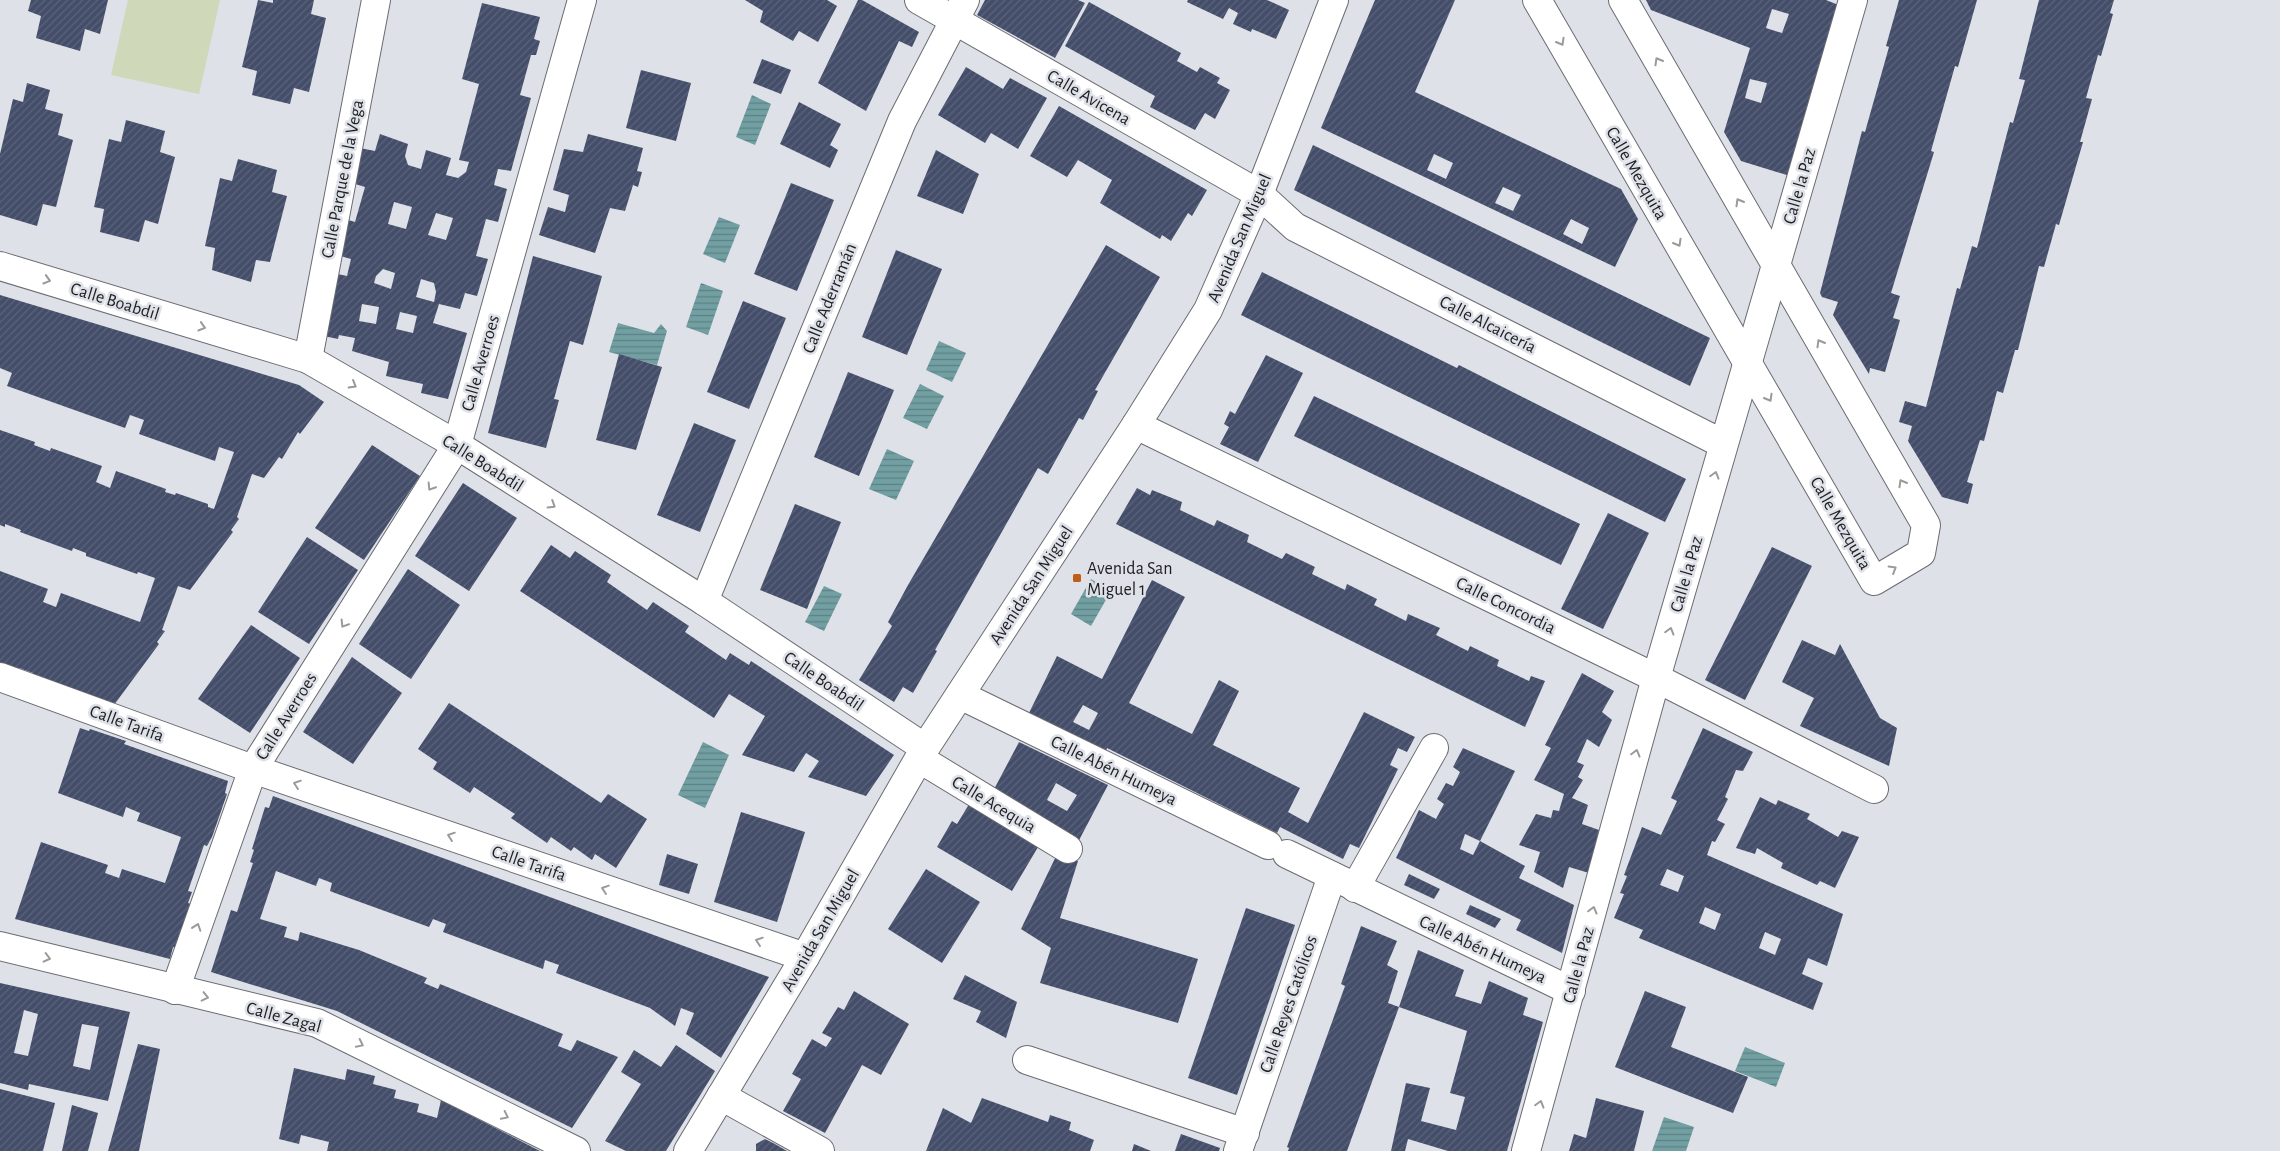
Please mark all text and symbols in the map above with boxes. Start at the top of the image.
one-way arrow [1555,37,1565,46]
one-way arrow [1654,58,1664,67]
street label: Calle Avicena [1044,67,1133,129]
street label: Calle Parque de la Vega [319,98,367,260]
street label: Calle Mezquita [1602,124,1670,223]
street label: Calle la Paz [1781,146,1819,226]
street label: Avenida San Miguel [1205,171,1275,305]
one-way arrow [1735,198,1745,207]
one-way arrow [1672,238,1682,247]
street label: Calle Aderramán [800,241,860,356]
one-way arrow [42,274,50,284]
street label: Calle Boabdil [68,280,161,324]
street label: Calle Alcaicería [1436,293,1539,357]
street label: Calle Averroes [459,313,503,413]
one-way arrow [198,321,206,331]
one-way arrow [1817,339,1827,348]
one-way arrow [348,378,357,388]
one-way arrow [1762,393,1772,402]
street label: Calle Boabdil [439,432,526,496]
one-way arrow [1709,471,1719,479]
street label: Calle Mezquita [1806,474,1874,573]
one-way arrow [1898,480,1908,489]
one-way arrow [427,481,437,490]
one-way arrow [546,499,555,509]
street label: Avenida San Miguel [987,523,1077,648]
street label: Calle la Paz [1668,534,1706,614]
place label: Avenida San Miguel 1 [1087,560,1173,599]
one-way arrow [1888,566,1897,576]
marker: Avenida San Miguel 1 [1071,572,1083,584]
street label: Calle Concordia [1453,574,1558,638]
one-way arrow [341,619,350,628]
one-way arrow [1664,627,1674,636]
street label: Calle Boabdil [780,649,867,715]
street label: Calle Averroes [253,670,321,763]
street label: Calle Tarifa [87,702,166,746]
street label: Calle Abén Humeya [1048,733,1179,809]
one-way arrow [1630,749,1641,757]
street label: Calle Acequia [948,773,1038,837]
one-way arrow [293,780,302,790]
one-way arrow [447,832,456,842]
street label: Calle Tarifa [489,843,568,885]
street label: Avenida San Miguel [779,866,863,995]
one-way arrow [601,884,610,894]
one-way arrow [1588,906,1598,914]
street label: Calle Abén Humeya [1416,913,1549,987]
one-way arrow [191,924,201,932]
street label: Calle la Paz [1560,925,1598,1005]
street label: Calle Reyes Católicos [1257,933,1321,1075]
one-way arrow [755,937,763,947]
one-way arrow [43,952,52,963]
one-way arrow [201,991,210,1002]
street label: Calle Zagal [244,999,323,1037]
one-way arrow [354,1038,363,1048]
one-way arrow [1534,1100,1544,1109]
one-way arrow [500,1110,509,1120]

